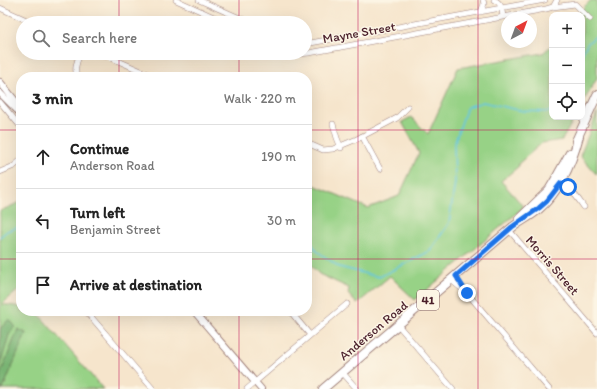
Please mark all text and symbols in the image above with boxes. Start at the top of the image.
north arrow [501,12,537,48]
map controls [549,12,585,120]
button: + [549,12,585,48]
search box [16,16,312,60]
street label: Mayne Street [322,19,397,46]
icon: search [30,27,52,49]
text: Search here [62,29,137,47]
button: − [549,48,585,84]
button: locate [549,84,585,120]
text: 3 min [32,88,73,108]
text: Walk · 220 m [224,91,296,106]
text: Continue [70,140,129,158]
icon: ahead [32,146,54,168]
text: 190 m [261,149,296,164]
text: Anderson Road [70,158,155,173]
route start [559,178,577,196]
text: Turn left [70,204,125,222]
icon: left [32,210,54,232]
text: 30 m [267,213,296,228]
text: Benjamin Street [70,222,161,237]
street label: Morris Street [523,233,582,298]
icon: arrive [32,274,54,296]
text: Arrive at destination [70,276,202,294]
route end [458,284,476,302]
road number: 41 [417,290,439,310]
street label: Anderson Road [336,297,411,363]

